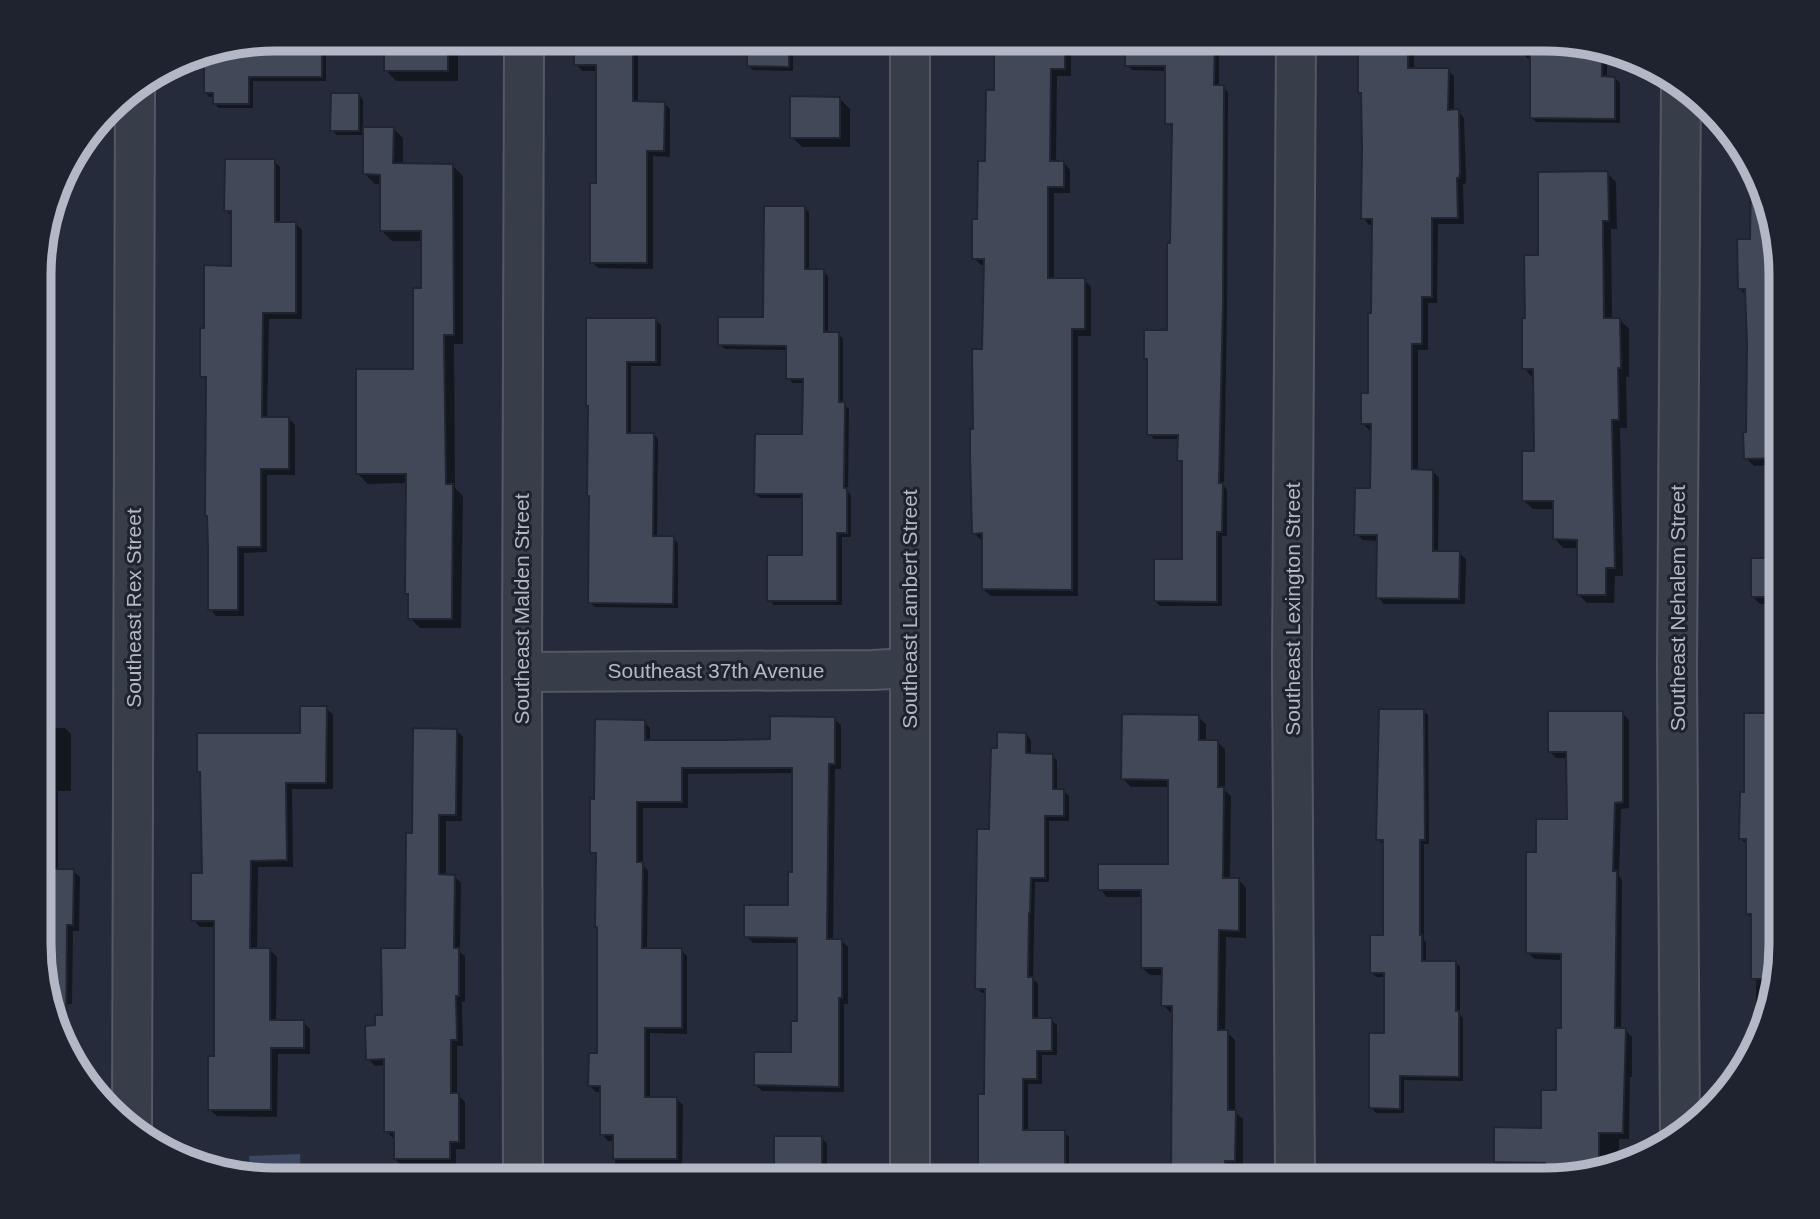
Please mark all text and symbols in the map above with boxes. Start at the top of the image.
street label: Southeast Lexington Street [1281,482,1304,736]
street label: Southeast Nehalem Street [1666,485,1689,731]
street label: Southeast Lambert Street [898,489,921,729]
street label: Southeast Malden Street [510,493,533,725]
street label: Southeast Rex Street [122,508,145,708]
street label: Southeast 37th Avenue [608,659,824,682]

